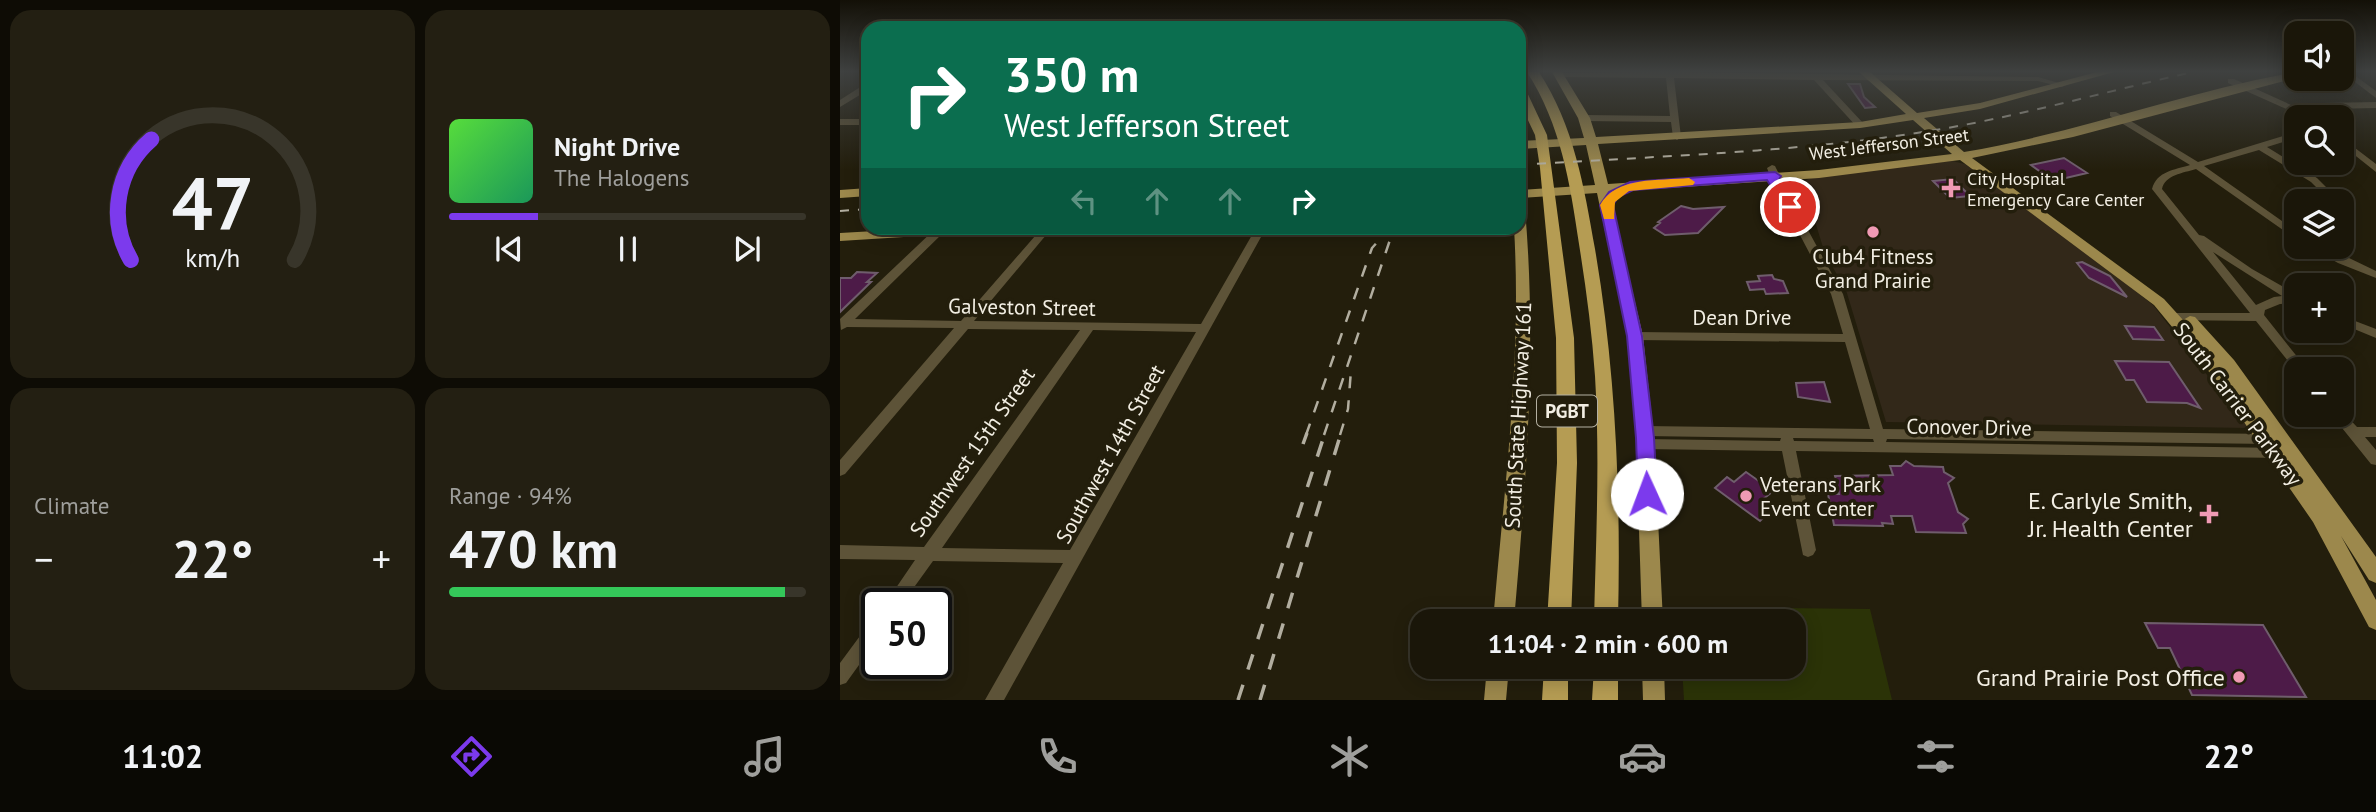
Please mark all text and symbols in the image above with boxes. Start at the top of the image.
map controls [2284,21,2354,427]
button: sound [2284,21,2354,91]
text: 350 m [1004,42,1139,106]
icon: right [889,49,980,140]
text: West Jefferson Street [1004,104,1289,146]
button: search [2284,105,2354,175]
street label: West Jefferson Street [1808,123,1970,165]
text: Night Drive [554,130,680,163]
text: 47 [171,156,254,250]
text: The Halogens [554,163,689,192]
place label: City Hospital Emergency Care Center [1967,167,2144,211]
pin [1760,177,1820,237]
marker: City Hospital Emergency Care Center [1941,178,1961,198]
icon: left [1065,182,1103,220]
icon: ahead [1138,182,1176,220]
icon: ahead [1211,182,1249,220]
icon: right [1284,182,1322,220]
icon: arrive [1771,188,1809,226]
button: layers [2284,189,2354,259]
marker: Club4 Fitness Grand Prairie [1865,224,1881,240]
icon: previous [490,230,528,268]
icon: pause [609,230,647,268]
icon: next [728,230,766,268]
text: km/h [185,242,240,274]
place label: Club4 Fitness Grand Prairie [1812,243,1934,294]
button: + [2284,273,2354,343]
street label: Galveston Street [948,292,1096,322]
street label: South State Highway 161 [1499,301,1537,529]
street label: Dean Drive [1693,304,1791,331]
street label: South Carrier Parkway [2168,317,2308,491]
button: − [2284,357,2354,427]
street label: Southwest 14th Street [1050,360,1170,548]
street label: Southwest 15th Street [903,362,1041,542]
road number: PGBT [1537,396,1597,426]
street label: Conover Drive [1906,412,2032,442]
position arrow [1610,457,1684,531]
place label: Veterans Park Event Center [1759,471,1881,522]
text: Range · 94% [449,481,572,510]
place label: E. Carlyle Smith, Jr. Health Center [2027,485,2193,544]
marker: Veterans Park Event Center [1738,488,1754,504]
text: Climate [34,491,109,520]
marker: E. Carlyle Smith, Jr. Health Center [2199,504,2219,524]
text: 470 km [449,515,618,582]
text: 22° [172,525,253,592]
text: − [34,534,53,583]
text: + [372,534,391,583]
speed limit sign: 50 [861,588,952,679]
text: 11:04 · 2 min · 600 m [1488,627,1728,660]
place label: Grand Prairie Post Office [1976,662,2225,693]
marker: Grand Prairie Post Office [2231,669,2247,685]
icon: directions [447,732,496,781]
icon: music [740,732,789,781]
icon: phone [1033,732,1082,781]
icon: climate [1325,732,1374,781]
icon: car [1618,732,1667,781]
icon: filters [1911,732,1960,781]
text: 11:02 [122,735,203,777]
text: 22° [2204,735,2254,777]

